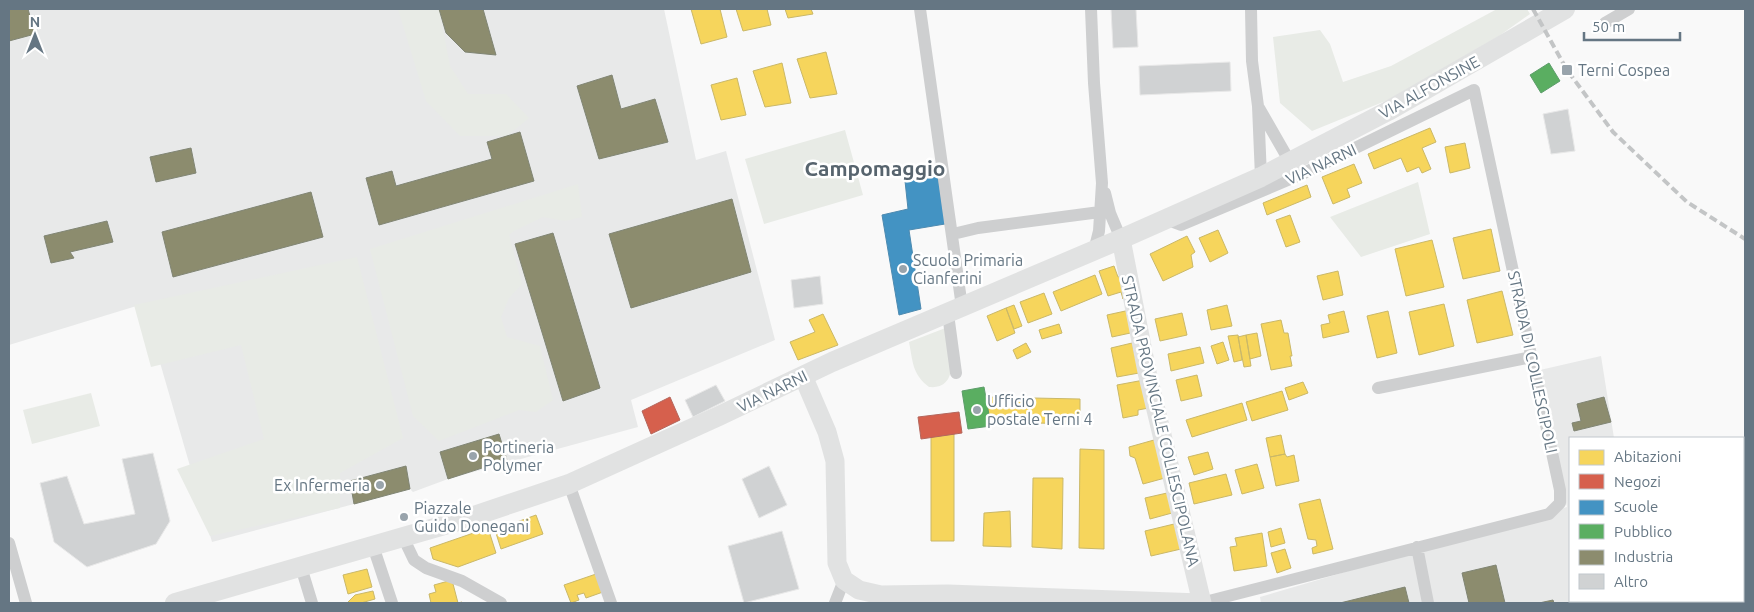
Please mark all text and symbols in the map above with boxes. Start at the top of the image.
north arrow [10,10,60,60]
scale bar [1584,10,1680,42]
text: N [30,14,40,30]
text: 50 m [1592,18,1625,35]
street label: VIA ALFONSINE [1376,52,1482,122]
place label: Terni Cospea [1578,61,1670,79]
marker: Terni Cospea [1560,63,1574,77]
street label: VIA NARNI [1283,140,1359,188]
district label: Campomaggio [804,156,946,180]
place label: Scuola Primaria Cianferini [913,251,1023,287]
marker: Scuola Primaria Cianferini [897,263,909,275]
street label: STRADA DI COLLESCIPOLI [1505,269,1561,455]
street label: STRADA PROVINCIALE COLLESCIPOLANA [1119,274,1203,569]
street label: VIA NARNI [734,366,810,416]
place label: Ufficio postale Terni 4 [987,392,1093,428]
marker: Ufficio postale Terni 4 [971,404,983,416]
legend [1569,437,1744,602]
place label: Portineria Polymer [483,438,554,474]
text: Abitazioni [1614,448,1681,465]
marker: Portineria Polymer [467,450,479,462]
text: Negozi [1614,473,1661,490]
place label: Ex Infermeria [274,476,370,494]
marker: Ex Infermeria [374,479,386,491]
text: Scuole [1614,498,1658,515]
place label: Piazzale Guido Donegani [414,499,529,535]
marker: Piazzale Guido Donegani [398,511,410,523]
text: Pubblico [1614,523,1672,540]
text: Industria [1614,548,1673,565]
text: Altro [1614,573,1648,590]

